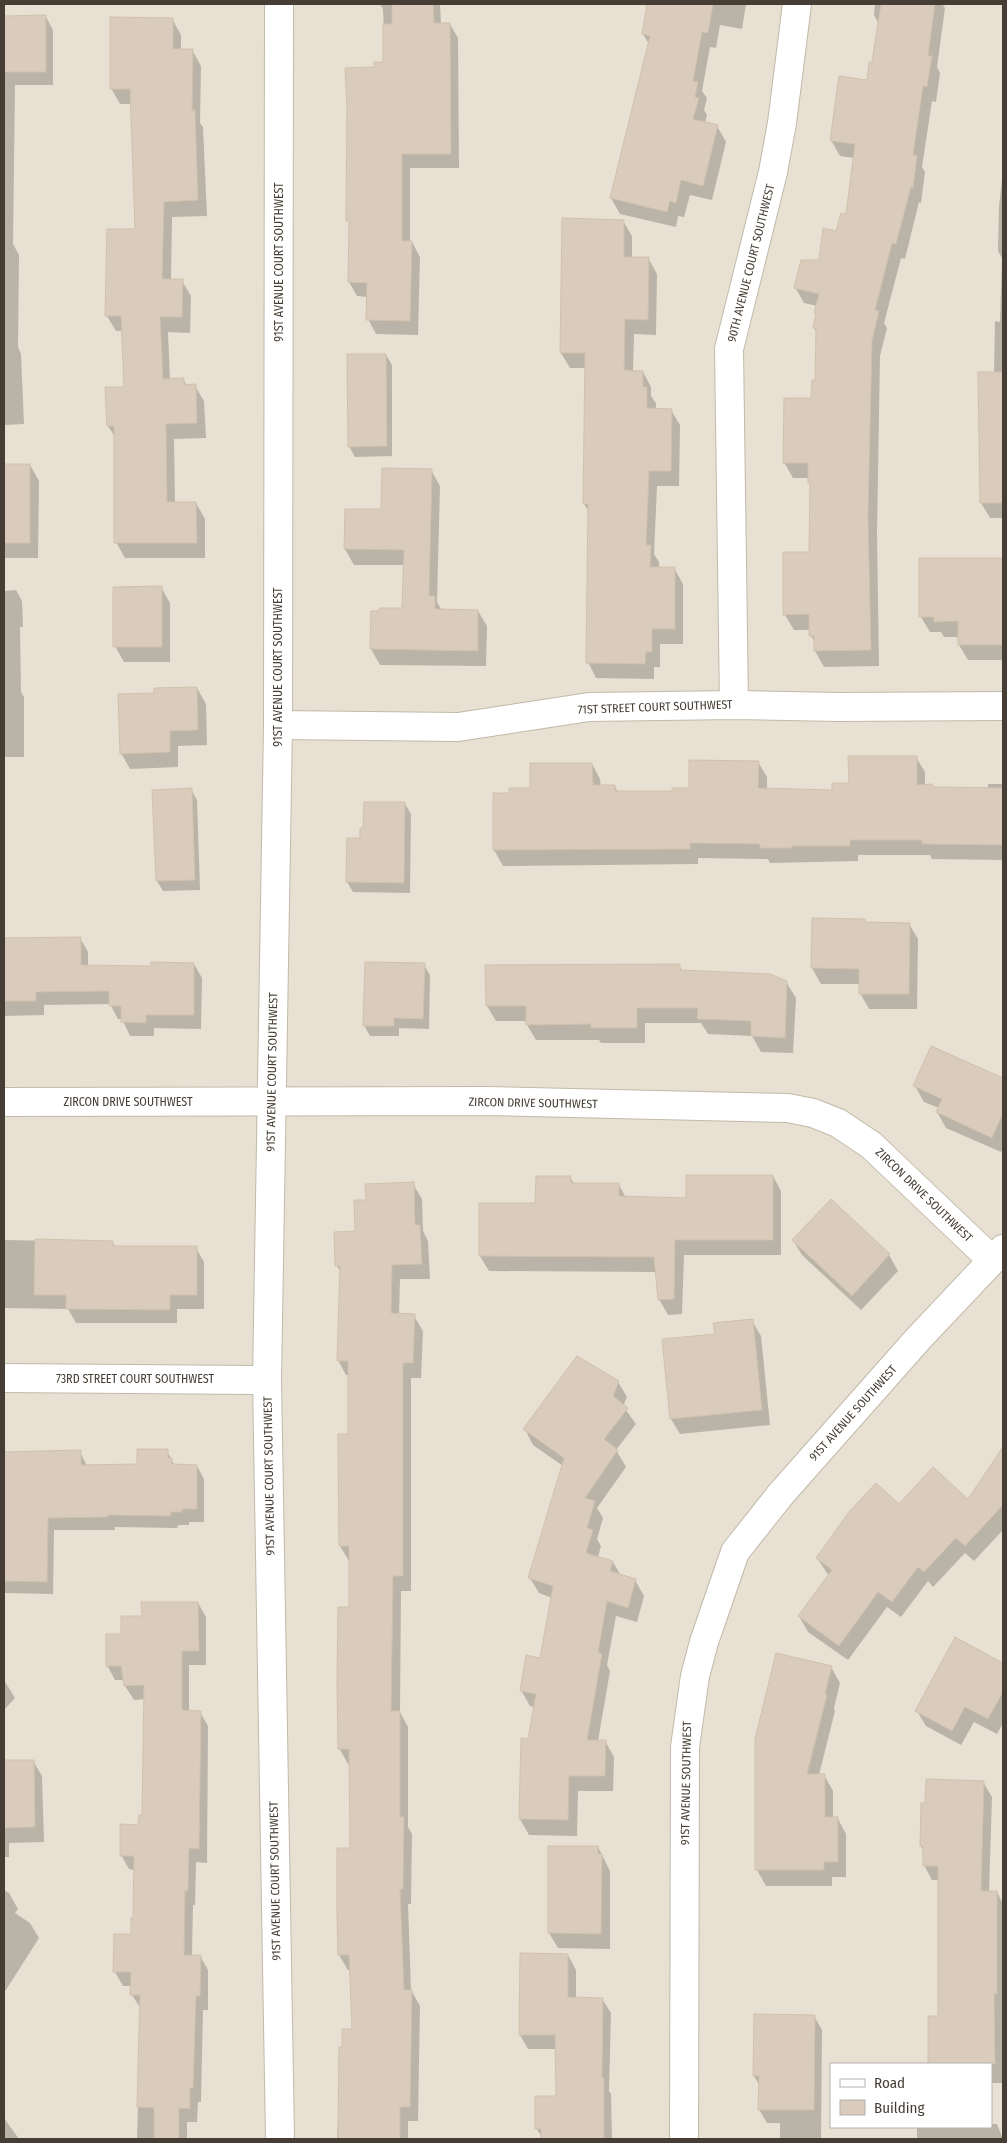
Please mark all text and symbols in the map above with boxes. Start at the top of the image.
street label: 91ST AVENUE COURT SOUTHWEST [272,182,286,342]
street label: 90TH AVENUE COURT SOUTHWEST [725,182,778,343]
street label: 91ST AVENUE COURT SOUTHWEST [271,587,285,747]
street label: 71ST STREET COURT SOUTHWEST [577,697,733,717]
street label: 91ST AVENUE COURT SOUTHWEST [264,992,280,1152]
street label: ZIRCON DRIVE SOUTHWEST [63,1095,193,1109]
street label: ZIRCON DRIVE SOUTHWEST [468,1095,598,1111]
street label: ZIRCON DRIVE SOUTHWEST [873,1145,976,1245]
street label: 91ST AVENUE SOUTHWEST [806,1362,900,1464]
street label: 73RD STREET COURT SOUTHWEST [56,1372,215,1386]
street label: 91ST AVENUE COURT SOUTHWEST [261,1396,277,1556]
street label: 91ST AVENUE SOUTHWEST [678,1720,694,1845]
street label: 91ST AVENUE COURT SOUTHWEST [267,1801,283,1961]
legend [830,2063,992,2128]
text: Road [874,2074,905,2092]
text: Building [874,2099,925,2117]

